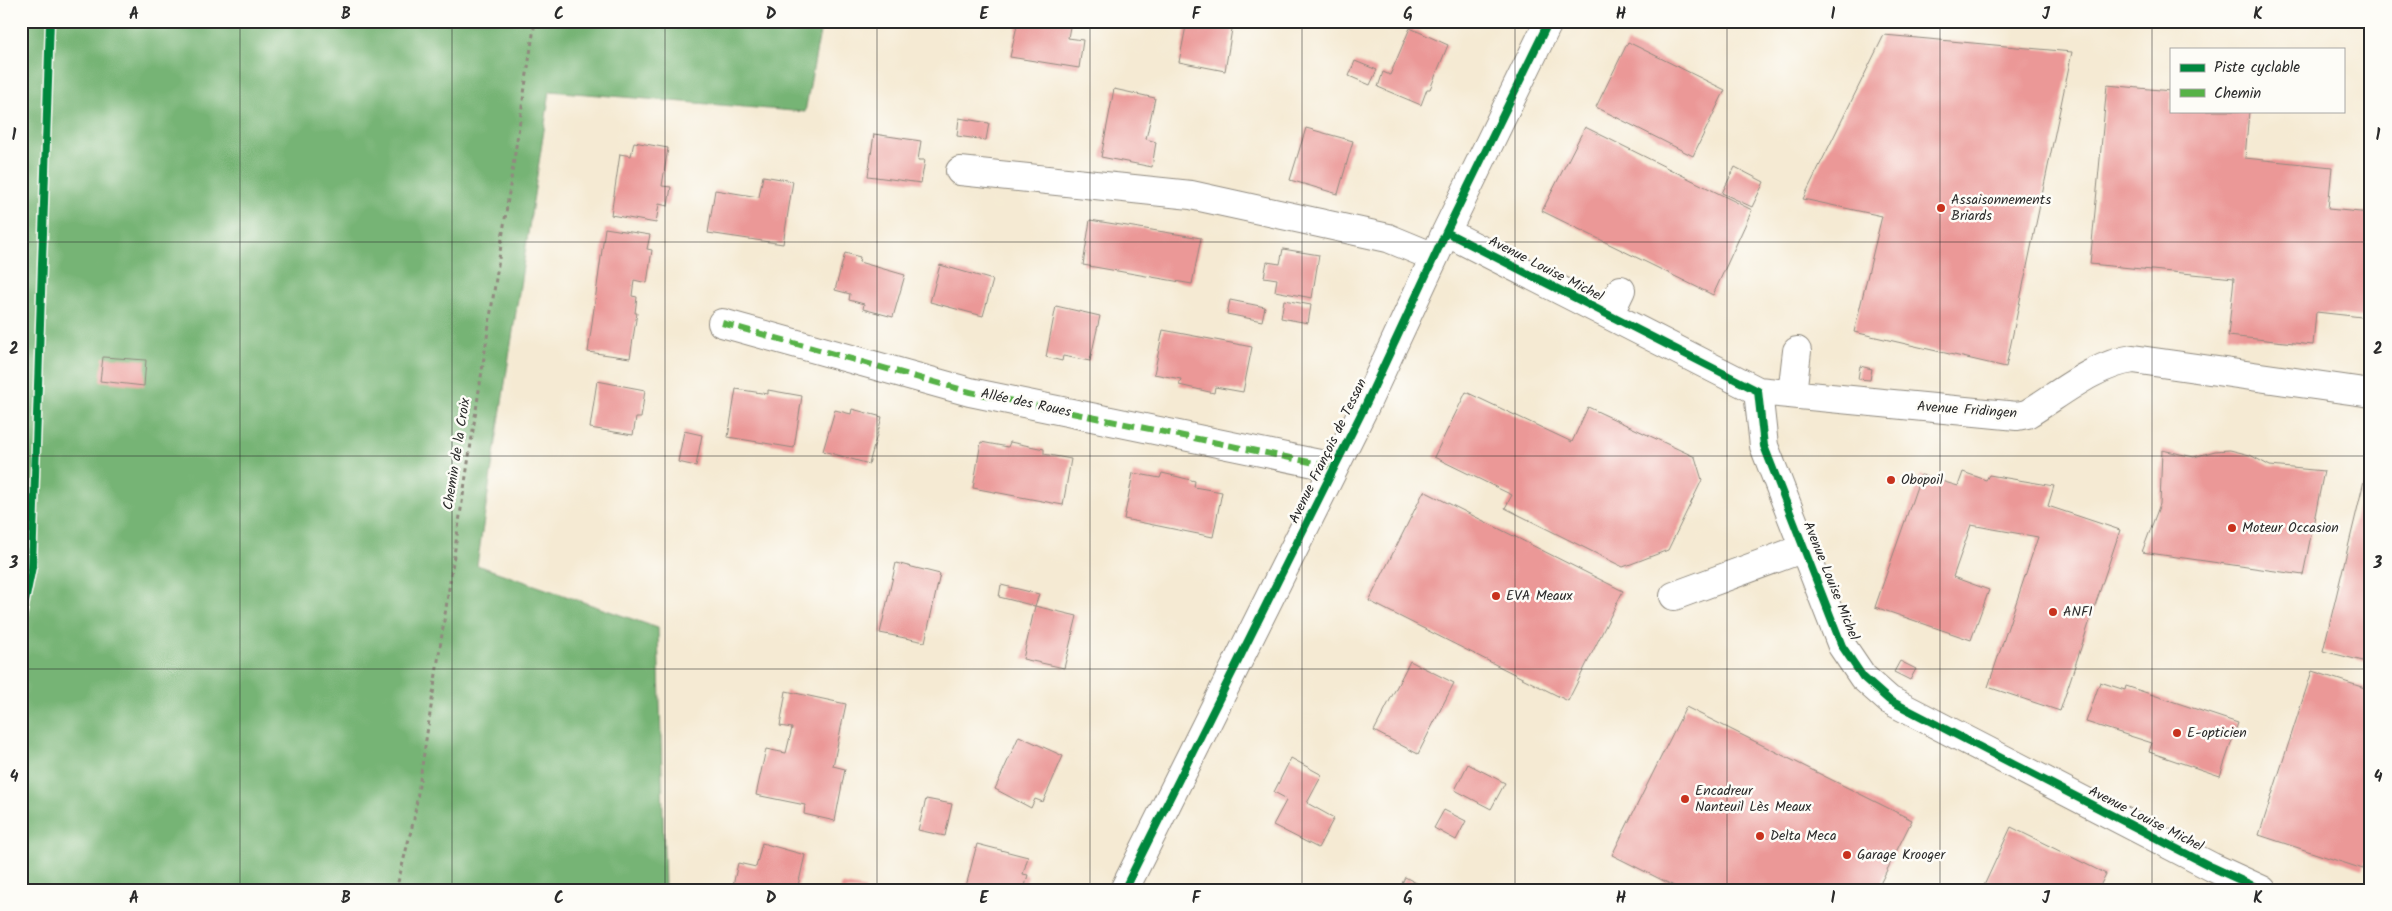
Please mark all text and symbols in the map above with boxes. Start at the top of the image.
text: A [129,2,139,27]
text: B [341,2,351,27]
text: C [554,2,564,27]
text: D [766,2,777,27]
text: E [980,2,990,27]
text: F [1192,2,1202,27]
text: G [1403,2,1413,27]
text: H [1616,2,1626,27]
text: I [1831,2,1836,27]
text: J [2042,2,2051,27]
text: K [2253,2,2263,27]
legend [2170,48,2344,112]
text: Piste cyclable [2214,56,2300,80]
text: Chemin [2214,82,2261,106]
text: 1 [12,123,17,148]
text: 1 [2376,123,2381,148]
place label: Assaisonnements Briards [1951,189,2051,227]
marker: Assaisonnements Briards [1935,202,1947,214]
street label: Avenue Louise Michel [1485,230,1608,308]
text: 2 [9,337,19,362]
text: 2 [2373,337,2383,362]
street label: Avenue François de Tessan [1283,375,1373,527]
street label: Allée des Roues [979,383,1073,423]
street label: Chemin de la Croix [437,396,477,511]
street label: Avenue Fridingen [1916,396,2018,424]
place label: Obopoil [1901,469,1944,491]
marker: Obopoil [1885,474,1897,486]
place label: Moteur Occasion [2242,517,2339,539]
street label: Avenue Louise Michel [1797,518,1865,644]
marker: Moteur Occasion [2226,522,2238,534]
text: 3 [9,551,19,576]
text: 3 [2373,551,2383,576]
place label: EVA Meaux [1506,585,1573,607]
marker: EVA Meaux [1490,590,1502,602]
place label: ANFI [2063,601,2093,623]
marker: ANFI [2047,606,2059,618]
place label: E-opticien [2187,722,2247,744]
marker: E-opticien [2171,727,2183,739]
text: 4 [10,765,19,790]
text: 4 [2374,765,2383,790]
place label: Encadreur Nanteuil Lès Meaux [1695,780,1812,818]
street label: Avenue Louise Michel [2085,780,2208,858]
marker: Encadreur Nanteuil Lès Meaux [1679,793,1691,805]
place label: Delta Meca [1770,825,1837,847]
marker: Delta Meca [1754,830,1766,842]
place label: Garage Krooger [1857,844,1946,866]
marker: Garage Krooger [1841,849,1853,861]
text: A [129,886,139,911]
text: B [341,886,351,911]
text: C [554,886,564,911]
text: D [766,886,777,911]
text: E [980,886,990,911]
text: F [1192,886,1202,911]
text: G [1403,886,1413,911]
text: H [1616,886,1626,911]
text: I [1831,886,1836,911]
text: J [2042,886,2051,911]
text: K [2253,886,2263,911]

